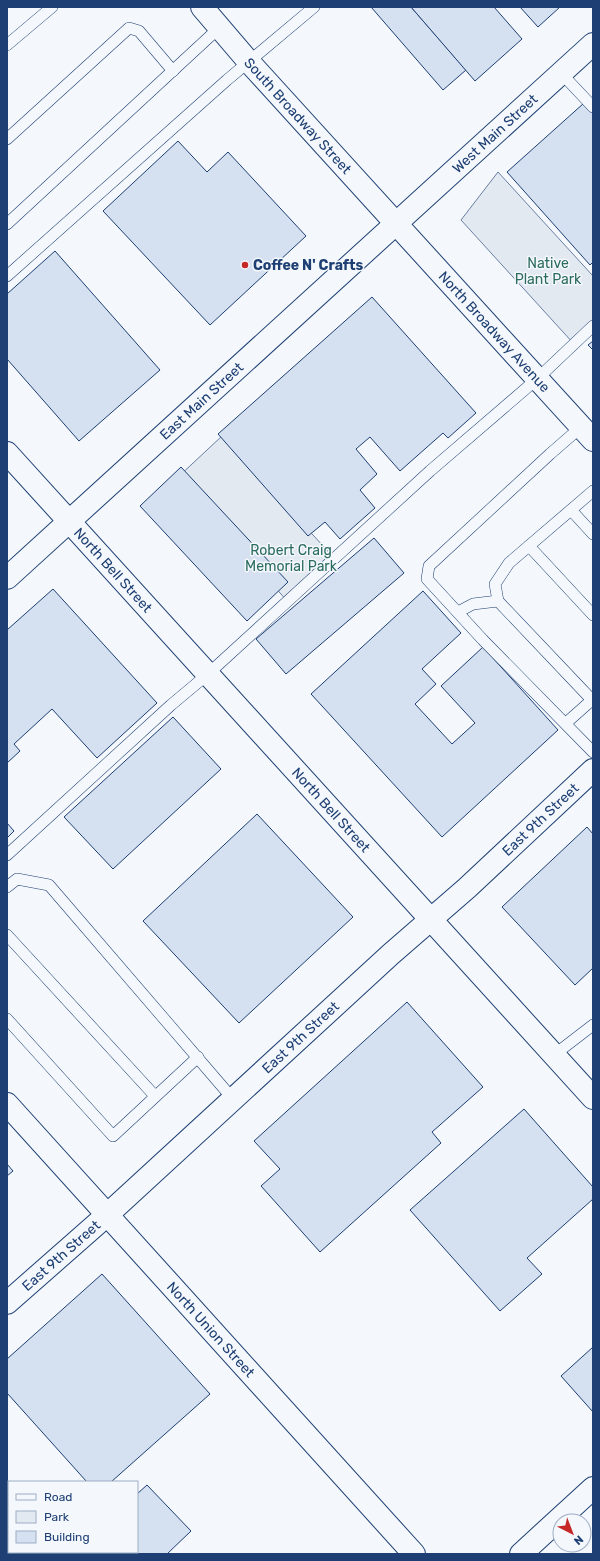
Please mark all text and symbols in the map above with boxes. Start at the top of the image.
street label: South Broadway Street [240,54,355,178]
street label: West Main Street [449,90,542,177]
park label: Native Plant Park [515,255,582,288]
place label: Coffee N' Crafts [253,257,364,274]
marker: Coffee N' Crafts [240,260,250,270]
street label: North Broadway Avenue [435,268,553,396]
street label: East Main Street [156,359,247,444]
street label: North Bell Street [70,524,156,617]
park label: Robert Craig Memorial Park [245,542,338,575]
street label: North Bell Street [288,764,374,856]
street label: East 9th Street [499,779,583,860]
street label: East 9th Street [259,998,343,1077]
street label: East 9th Street [19,1217,104,1295]
street label: North Union Street [163,1279,258,1381]
legend [8,1481,138,1553]
text: Road [44,1490,72,1504]
text: Park [44,1510,70,1524]
north arrow [552,1513,592,1553]
text: Building [44,1530,90,1544]
text: N [571,1533,586,1548]

